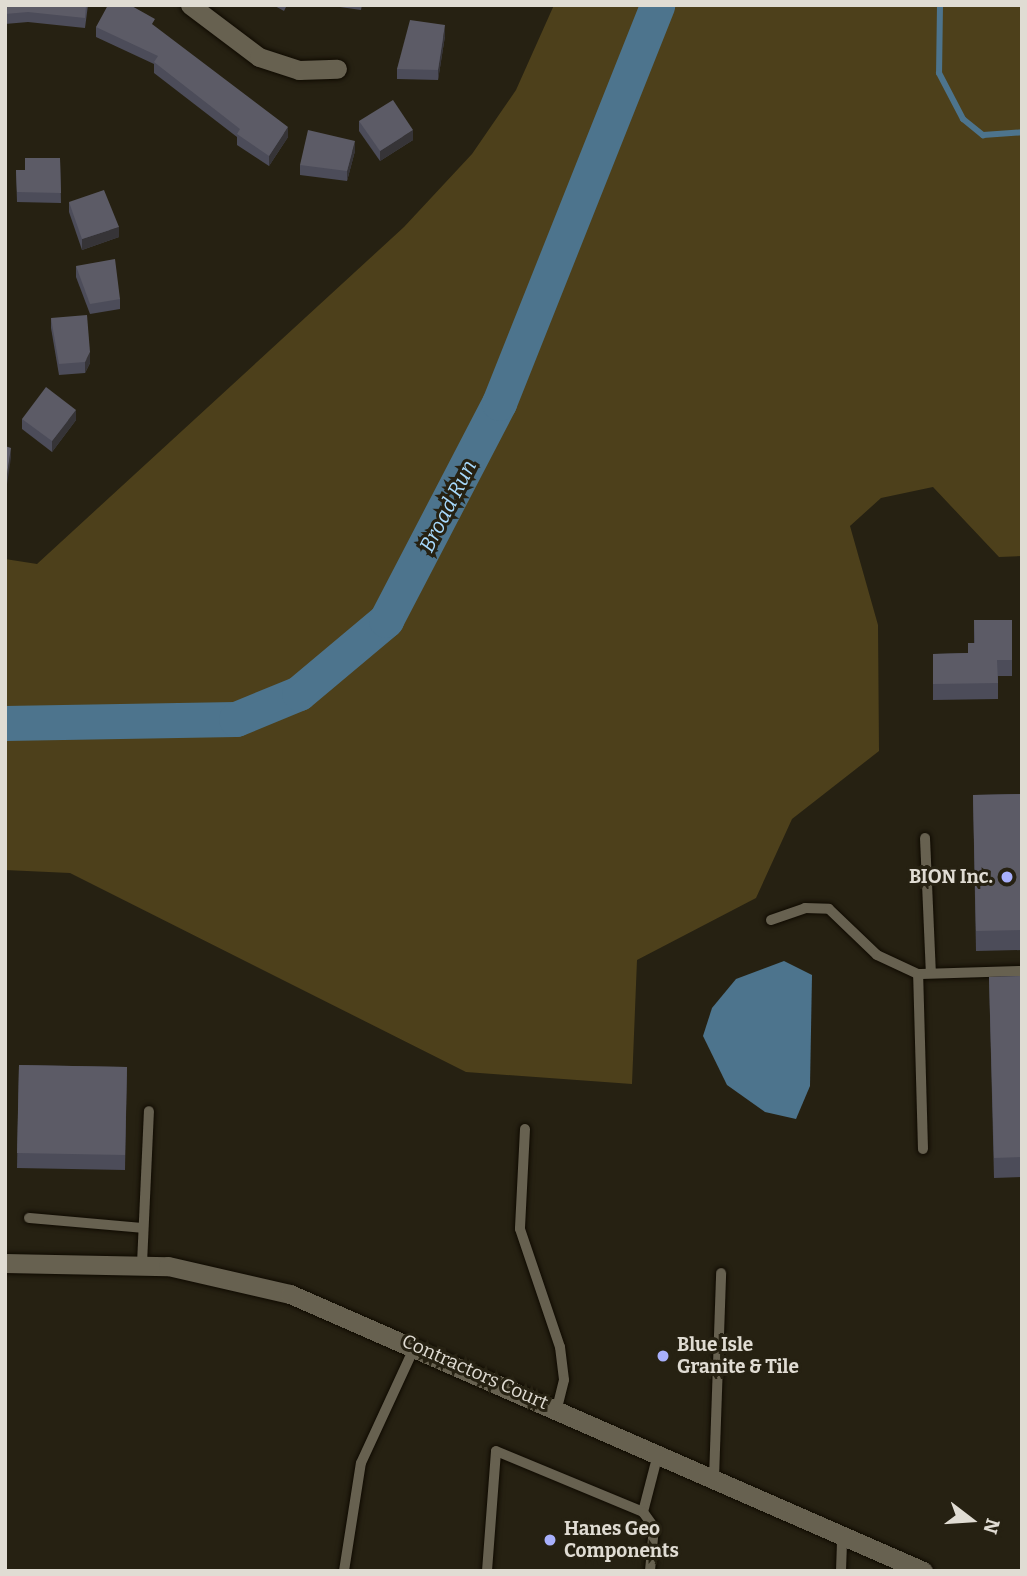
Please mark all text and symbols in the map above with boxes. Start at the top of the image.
water label: Broad Run [414,456,482,556]
place label: BION Inc. [909,866,993,888]
marker: BION Inc. [999,869,1015,885]
street label: Contractors Court [398,1330,552,1414]
place label: Blue Isle Granite & Tile [677,1334,799,1378]
marker: Blue Isle Granite & Tile [655,1348,671,1364]
north arrow [936,1485,1006,1555]
text: N [978,1516,1005,1537]
place label: Hanes Geo Components [564,1518,679,1562]
marker: Hanes Geo Components [542,1532,558,1548]

